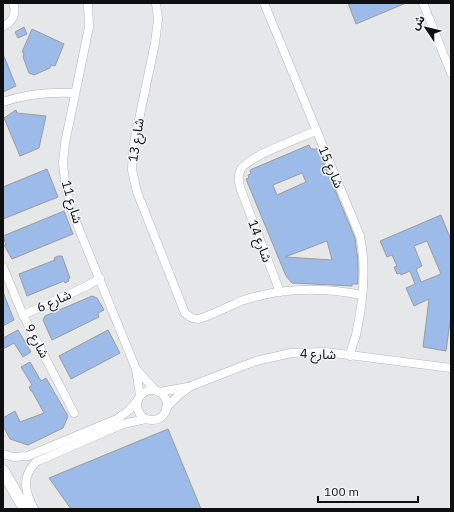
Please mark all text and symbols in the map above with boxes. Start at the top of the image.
north arrow [406,8,446,48]
text: ش [408,12,428,32]
street label: شارع 13 [124,117,150,163]
street label: شارع 15 [313,143,347,191]
street label: شارع 11 [56,179,86,226]
street label: شارع 14 [242,217,276,265]
street label: شارع 6 [34,286,75,318]
street label: شارع 9 [19,321,53,362]
street label: شارع 4 [300,345,336,365]
scale bar [318,478,418,504]
text: 100 m [324,484,359,499]

